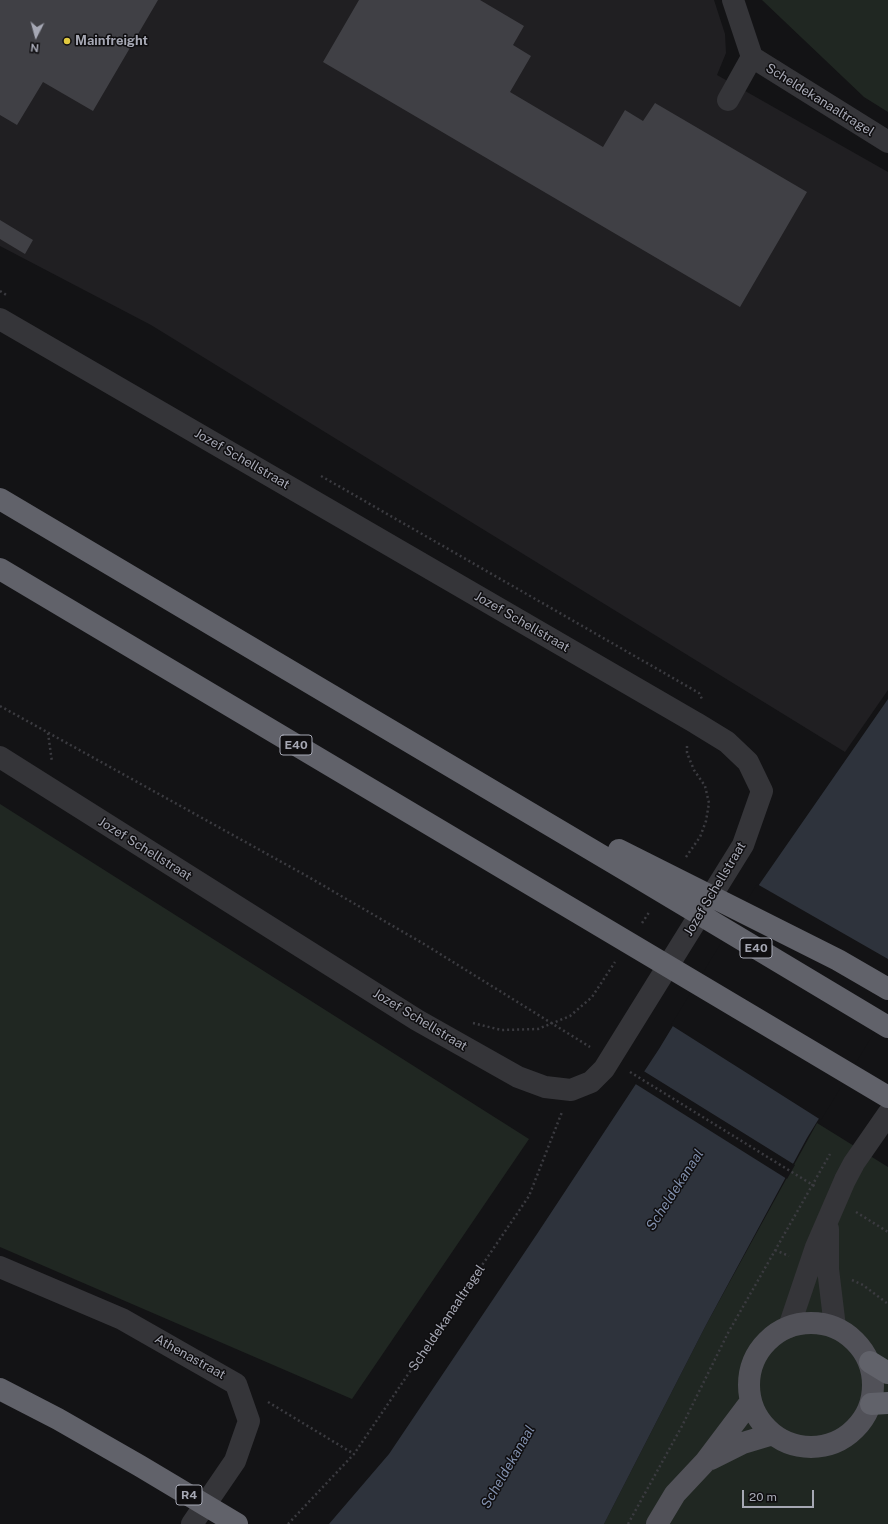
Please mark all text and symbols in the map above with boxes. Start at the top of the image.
north arrow [16,16,56,56]
place label: Mainfreight [75,33,148,49]
marker: Mainfreight [62,36,72,46]
text: N [30,42,40,54]
street label: Scheldekanaaltragel [763,60,877,140]
street label: Jozef Schellstraat [192,425,292,493]
street label: Jozef Schellstraat [472,588,572,656]
road number: E40 [280,735,312,755]
street label: Jozef Schellstraat [95,814,195,884]
street label: Jozef Schellstraat [681,839,749,939]
road number: E40 [740,938,772,958]
street label: Jozef Schellstraat [370,986,470,1054]
water label: Scheldekanaal [643,1146,707,1234]
street label: Scheldekanaaltragel [406,1262,488,1374]
street label: Athenastraat [152,1331,228,1383]
water label: Scheldekanaal [477,1422,539,1512]
scale bar [744,1482,816,1508]
road number: R4 [176,1485,202,1505]
text: 20 m [749,1490,777,1504]

